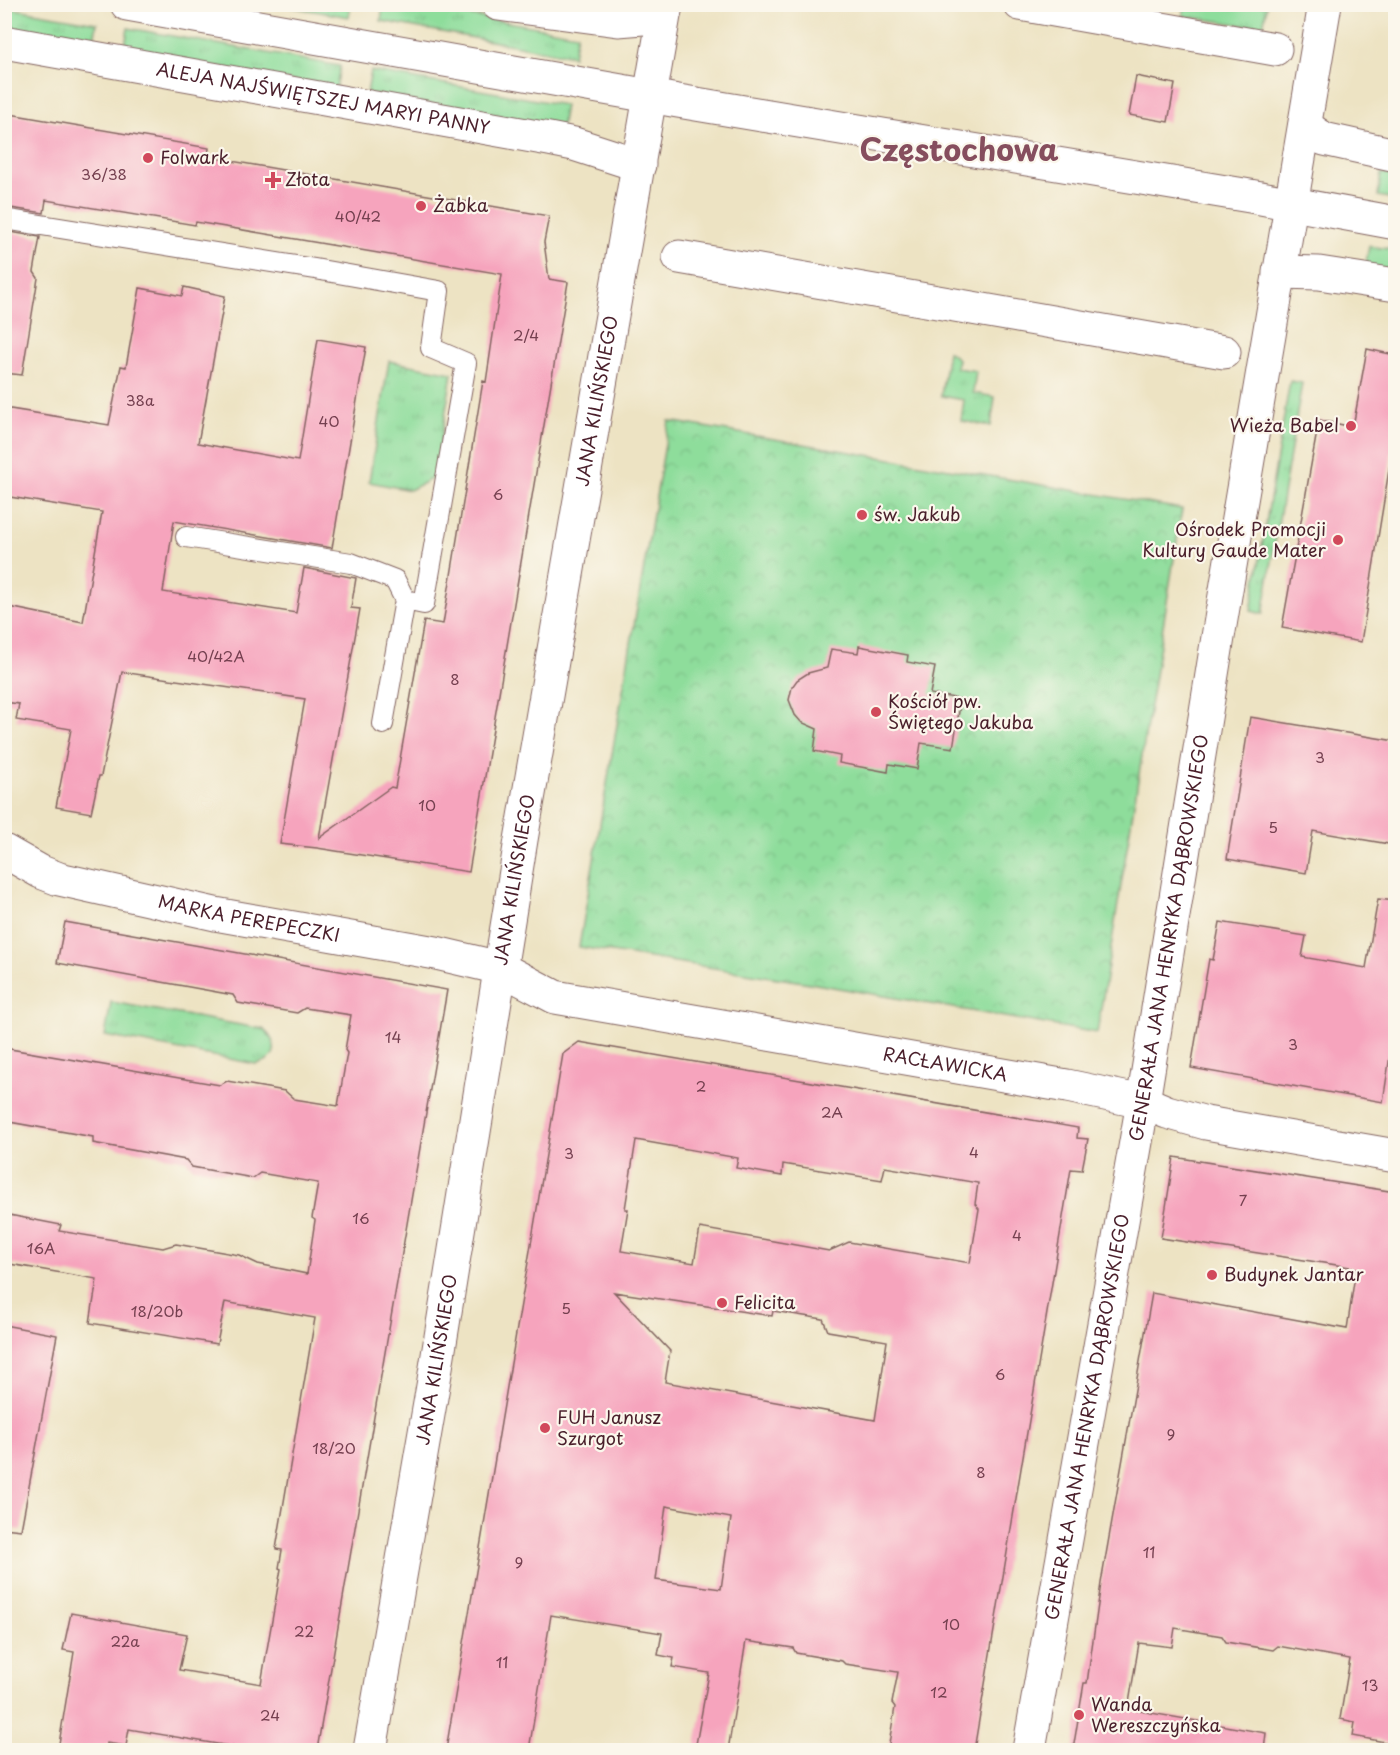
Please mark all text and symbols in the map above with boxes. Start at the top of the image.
street label: ALEJA NAJŚWIĘTSZEJ MARYI PANNY [154,54,492,140]
district label: Częstochowa [859,126,1059,171]
place label: Folwark [160,143,230,170]
marker: Folwark [141,151,155,165]
house number: 36/38 [81,162,127,185]
place label: Złota [285,165,330,192]
marker: Złota [266,173,280,187]
place label: Żabka [433,191,489,218]
marker: Żabka [414,199,428,213]
house number: 40/42 [335,204,381,227]
street label: JANA KILIŃSKIEGO [568,313,624,488]
house number: 2/4 [513,323,539,346]
house number: 38a [126,388,155,411]
house number: 40 [319,409,339,432]
place label: Wieża Babel [1230,411,1339,438]
marker: Wieża Babel [1344,419,1358,433]
house number: 6 [493,482,503,505]
place label: św. Jakub [874,500,961,527]
marker: św. Jakub [855,508,869,522]
place label: Ośrodek Promocji Kultury Gaude Mater [1142,515,1327,563]
marker: Ośrodek Promocji Kultury Gaude Mater [1331,533,1345,547]
house number: 40/42A [187,644,245,667]
house number: 8 [450,667,460,690]
place label: Kościół pw. Świętego Jakuba [888,687,1034,735]
marker: Kościół pw. Świętego Jakuba [869,705,883,719]
street label: GENERAŁA JANA HENRYKA DĄBROWSKIEGO [1121,732,1214,1143]
house number: 3 [1315,745,1325,768]
street label: JANA KILIŃSKIEGO [486,792,541,967]
house number: 10 [418,793,436,816]
house number: 5 [1268,815,1278,838]
street label: MARKA PEREPECZKI [156,887,342,948]
house number: 14 [385,1025,401,1048]
house number: 3 [1288,1032,1298,1055]
street label: RACŁAWICKA [881,1039,1010,1087]
house number: 2 [696,1074,706,1097]
house number: 2A [821,1100,843,1123]
house number: 4 [969,1140,979,1163]
house number: 3 [564,1141,574,1164]
house number: 7 [1239,1188,1248,1211]
house number: 16 [352,1206,370,1229]
street label: GENERAŁA JANA HENRYKA DĄBROWSKIEGO [1037,1212,1135,1622]
house number: 4 [1012,1223,1022,1246]
house number: 16A [27,1236,55,1259]
place label: Budynek Jantar [1224,1260,1365,1287]
marker: Budynek Jantar [1205,1268,1219,1282]
street label: JANA KILIŃSKIEGO [408,1272,463,1447]
place label: Felicita [734,1288,796,1315]
house number: 5 [561,1296,571,1319]
marker: Felicita [715,1296,729,1310]
house number: 18/20b [131,1299,183,1322]
house number: 6 [995,1362,1005,1385]
place label: FUH Janusz Szurgot [557,1403,661,1451]
marker: FUH Janusz Szurgot [538,1421,552,1435]
house number: 9 [1167,1422,1175,1445]
house number: 18/20 [312,1436,356,1459]
house number: 8 [976,1460,986,1483]
house number: 11 [1143,1540,1155,1563]
house number: 9 [515,1550,523,1573]
house number: 10 [942,1612,960,1635]
house number: 22 [294,1619,314,1642]
house number: 22a [110,1629,140,1652]
house number: 11 [496,1650,508,1673]
house number: 13 [1362,1673,1378,1696]
house number: 12 [930,1680,948,1703]
place label: Wanda Wereszczyńska [1091,1690,1221,1738]
house number: 24 [260,1703,280,1726]
marker: Wanda Wereszczyńska [1072,1708,1086,1722]

